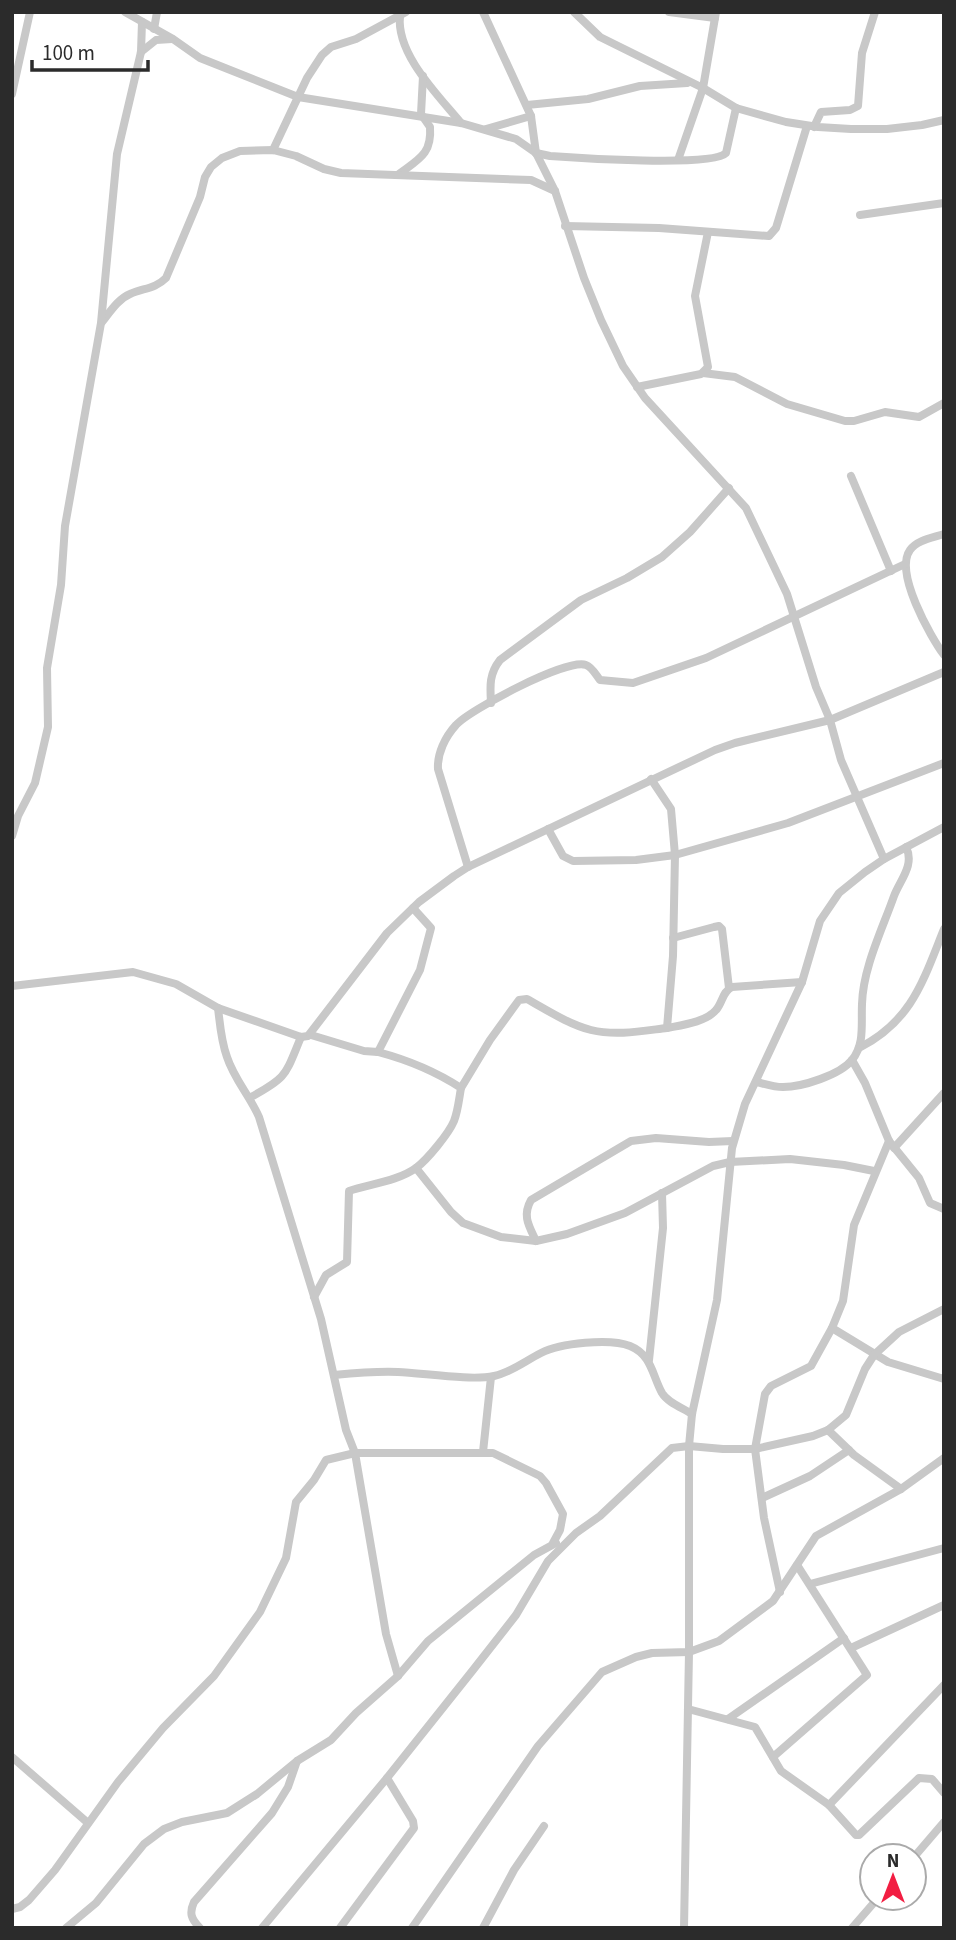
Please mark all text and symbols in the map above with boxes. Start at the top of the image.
scale bar [32,28,147,72]
text: 100 m [42,38,95,68]
north arrow [858,1842,928,1912]
text: N [887,1848,899,1875]

